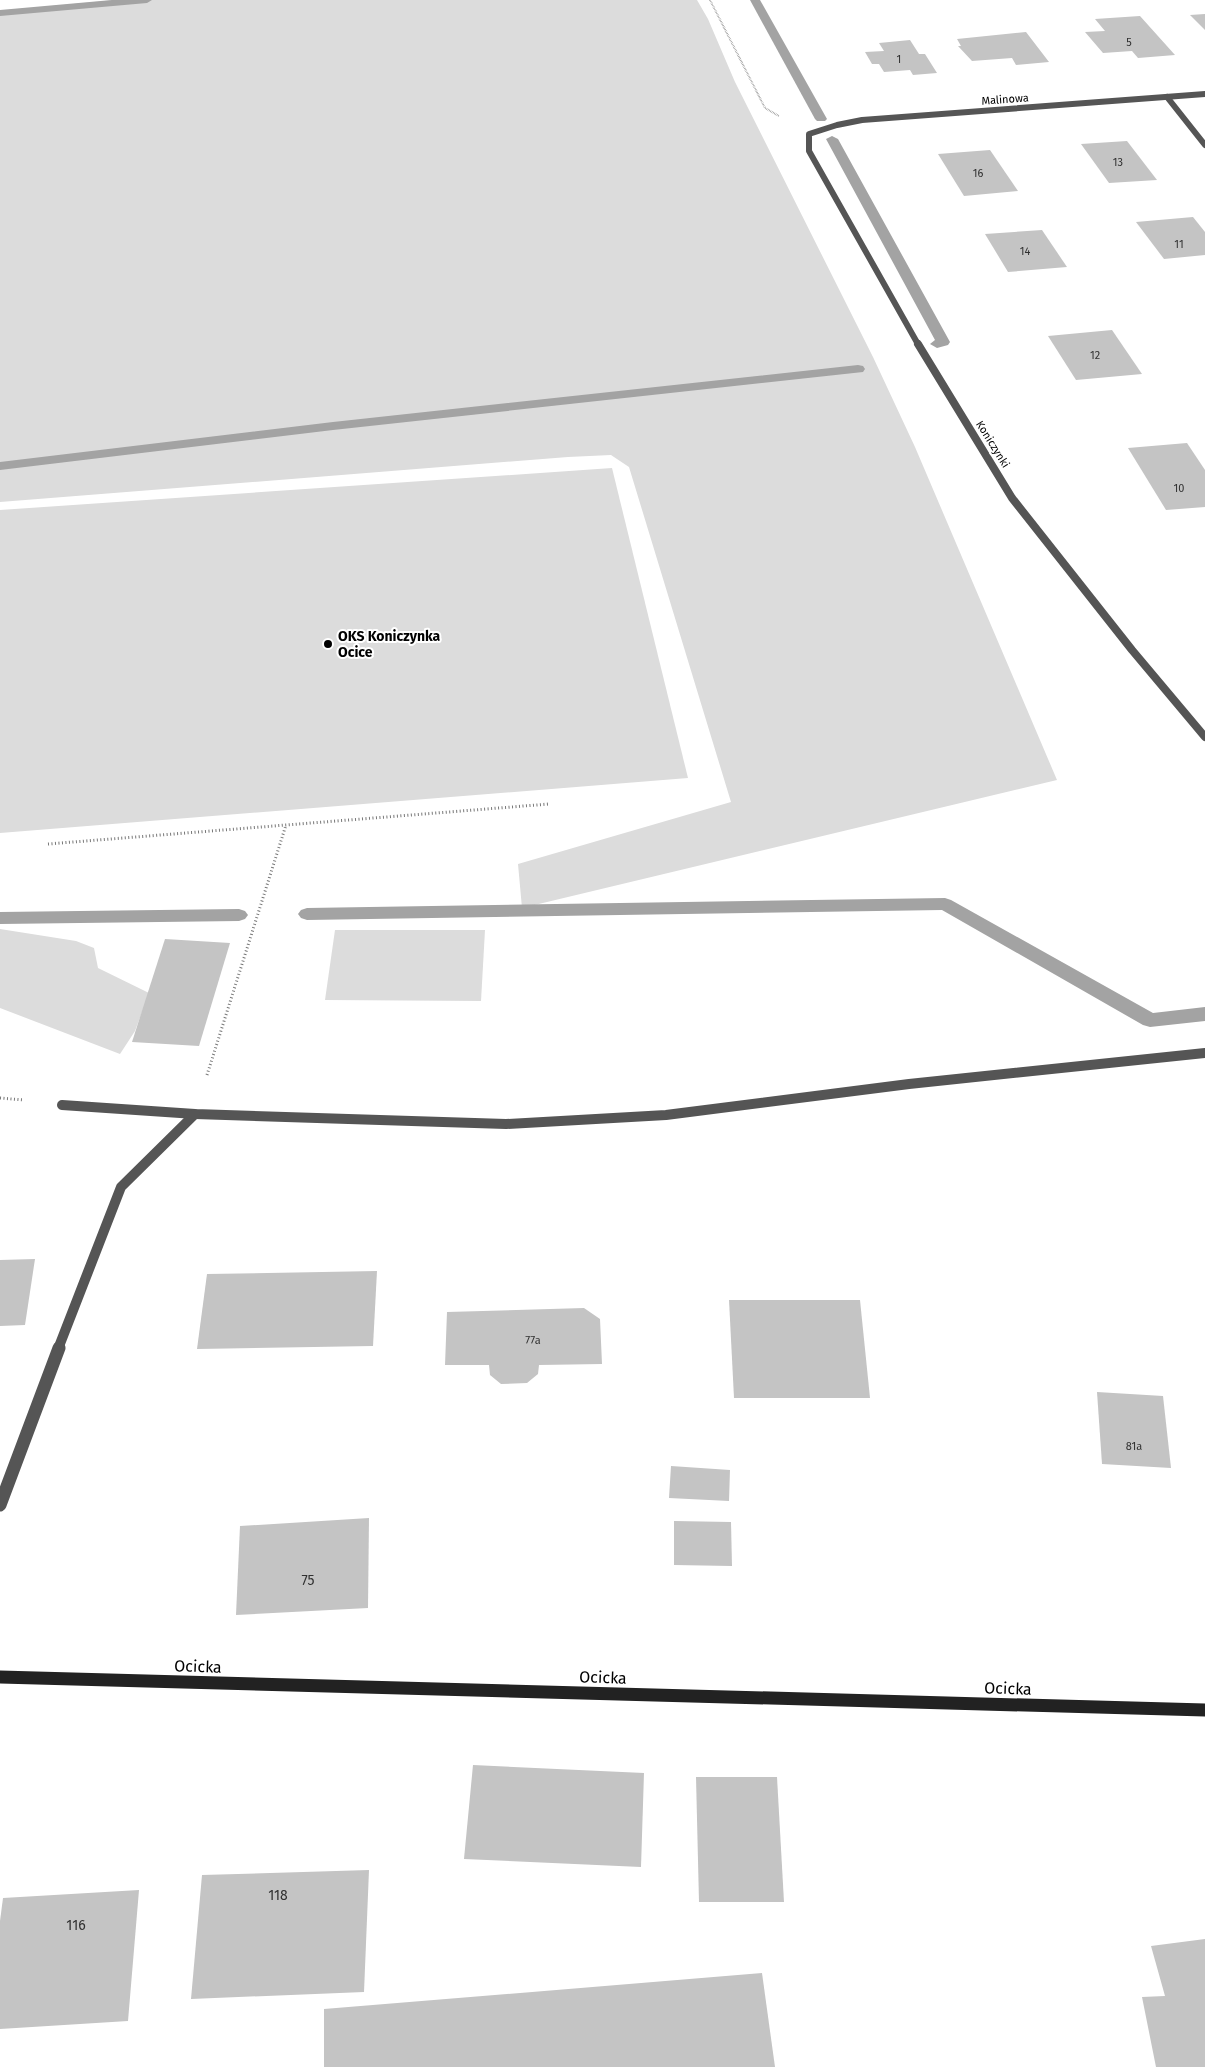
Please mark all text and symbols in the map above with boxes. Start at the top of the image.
house number: 5 [1126,36,1132,49]
house number: 1 [897,53,901,66]
street label: Malinowa [981,91,1029,108]
house number: 13 [1113,156,1123,169]
house number: 16 [973,167,983,180]
house number: 11 [1174,238,1184,251]
house number: 14 [1020,245,1030,258]
house number: 12 [1090,349,1100,362]
street label: Koniczynki [973,418,1012,470]
house number: 10 [1174,482,1184,495]
place label: OKS Koniczynka Ocice [338,628,441,661]
marker: OKS Koniczynka Ocice [322,638,334,650]
house number: 77a [525,1334,541,1347]
house number: 81a [1126,1440,1142,1453]
house number: 75 [301,1572,315,1589]
street label: Ocicka [174,1656,222,1677]
street label: Ocicka [579,1667,627,1688]
street label: Ocicka [984,1678,1032,1699]
house number: 118 [268,1887,288,1904]
house number: 116 [66,1917,86,1934]

